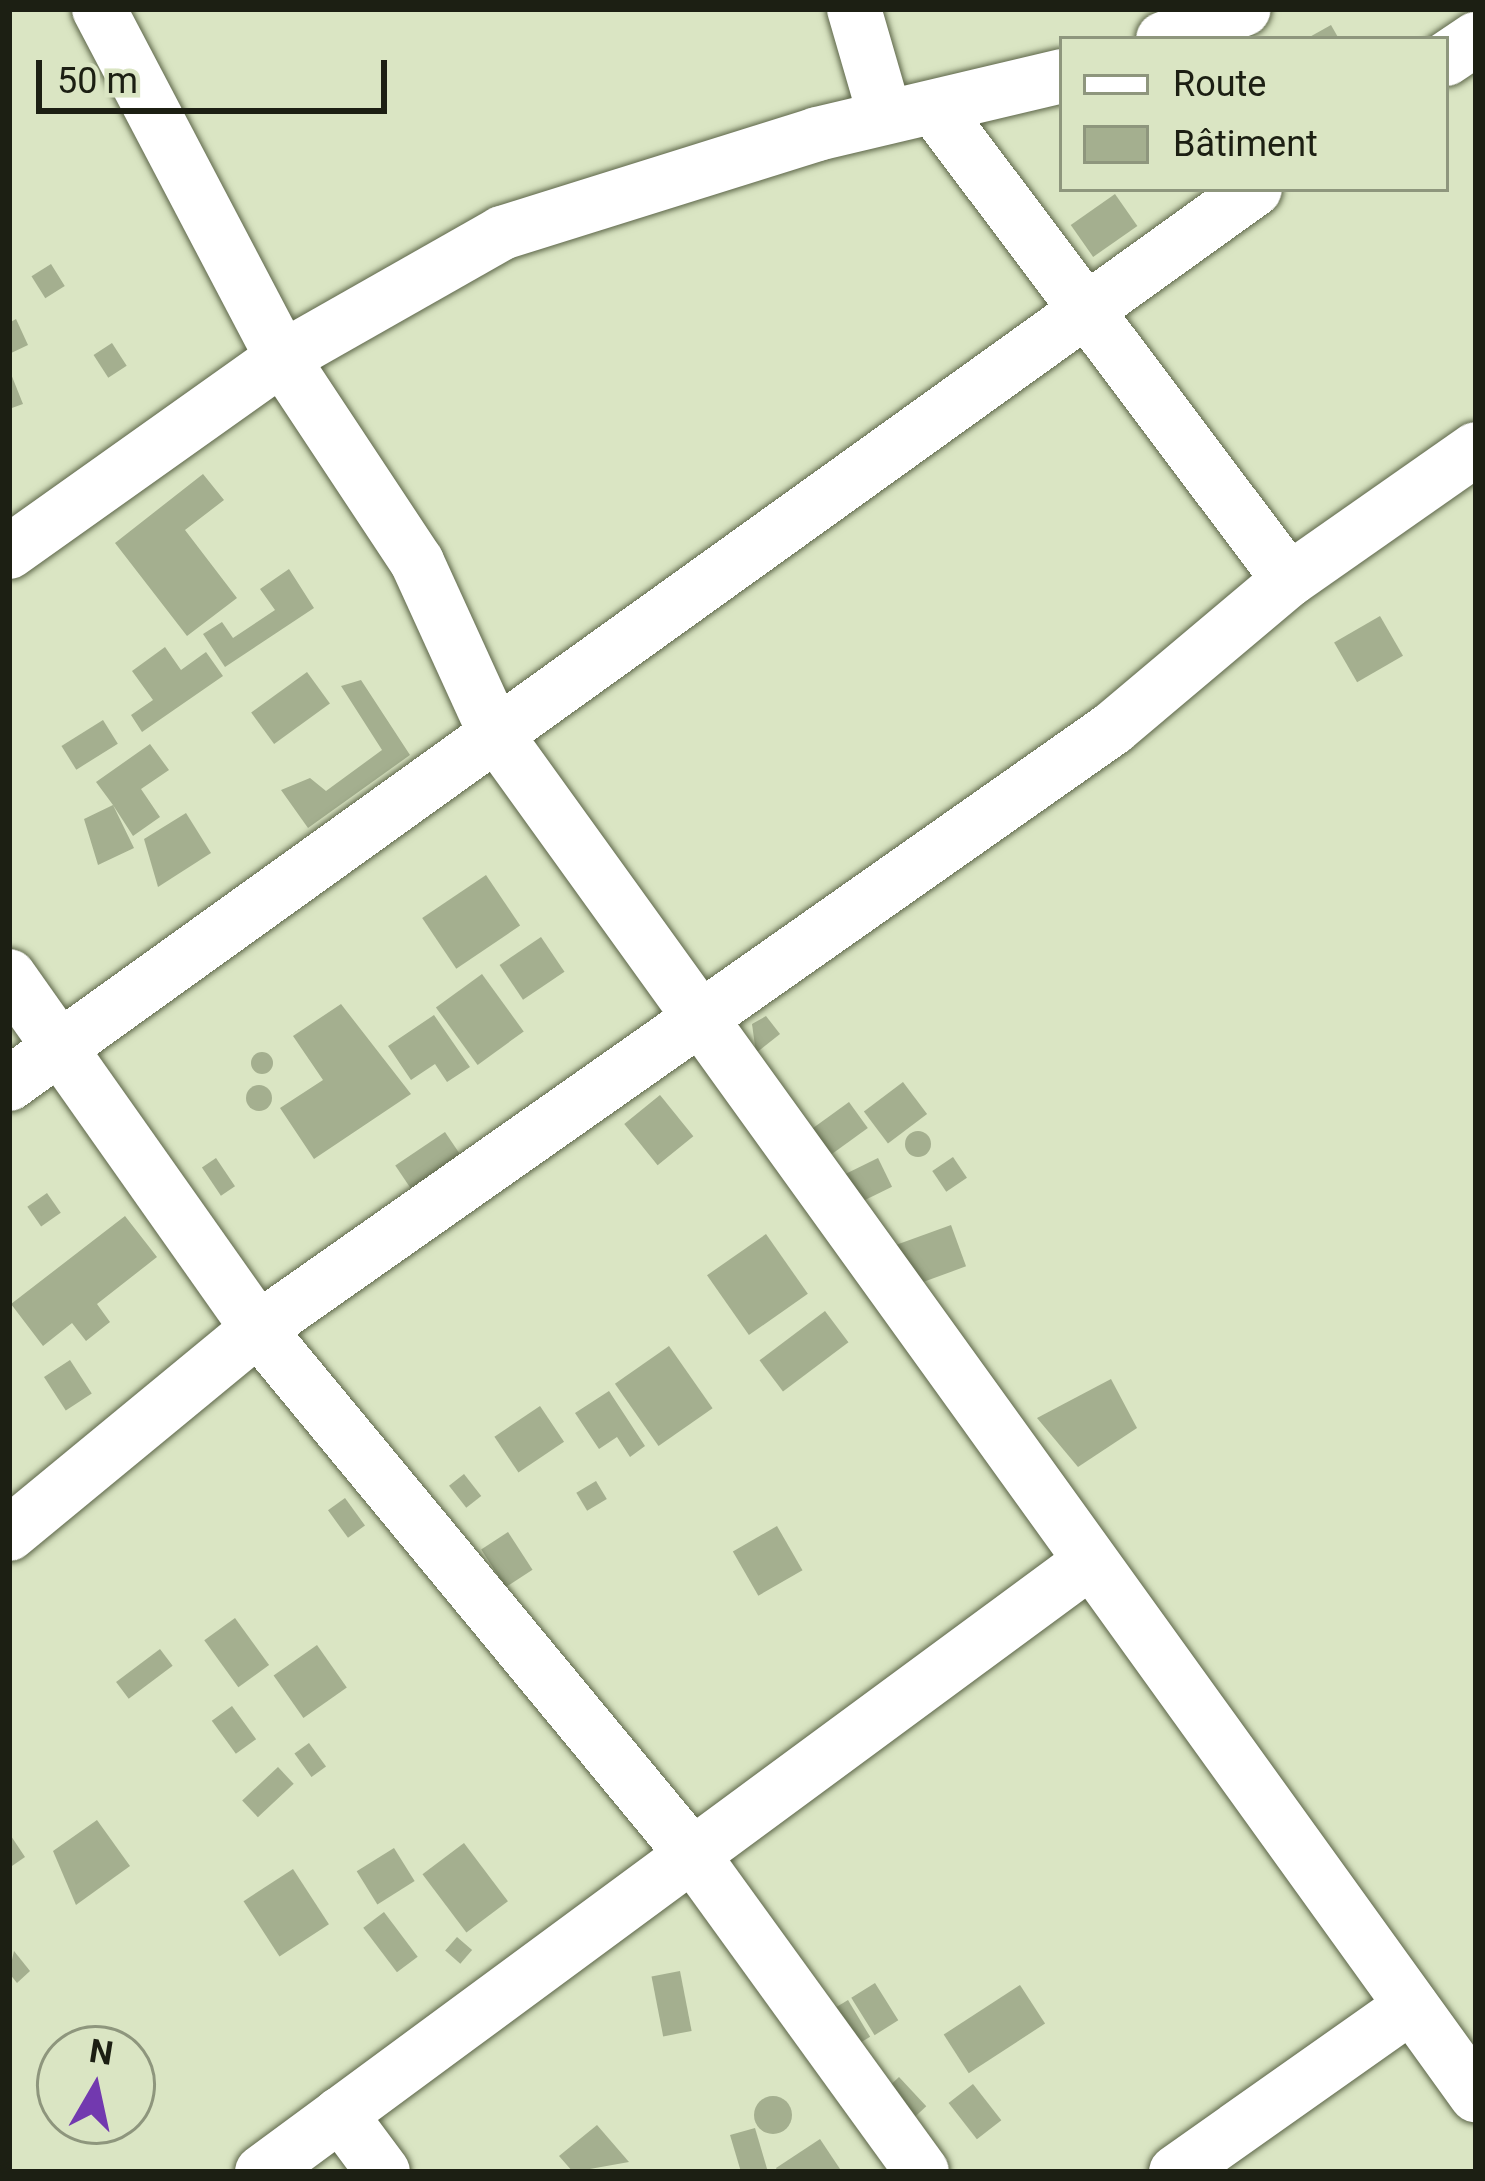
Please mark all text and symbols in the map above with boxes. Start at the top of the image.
scale bar [42,36,393,110]
legend [1059,36,1449,192]
text: 50 m [57,60,138,102]
text: Route [1173,63,1266,105]
text: Bâtiment [1173,123,1318,165]
north arrow [36,2025,156,2145]
text: N [87,2031,116,2073]

